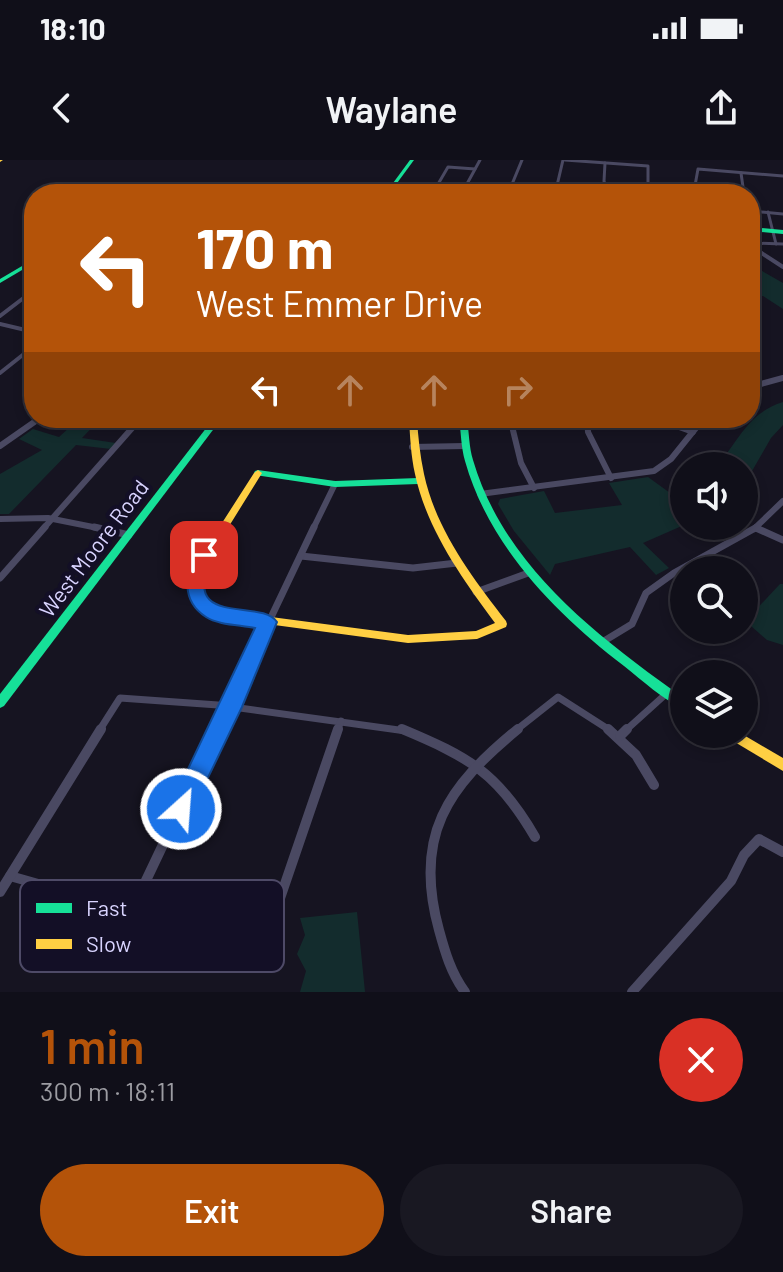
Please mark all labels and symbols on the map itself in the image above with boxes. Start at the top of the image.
street label: West Moore Road [33,474,153,622]
pin [170,521,238,589]
position arrow [139,767,223,851]
legend [20,880,284,972]
text: Fast [86,894,128,920]
text: Slow [86,930,131,956]

